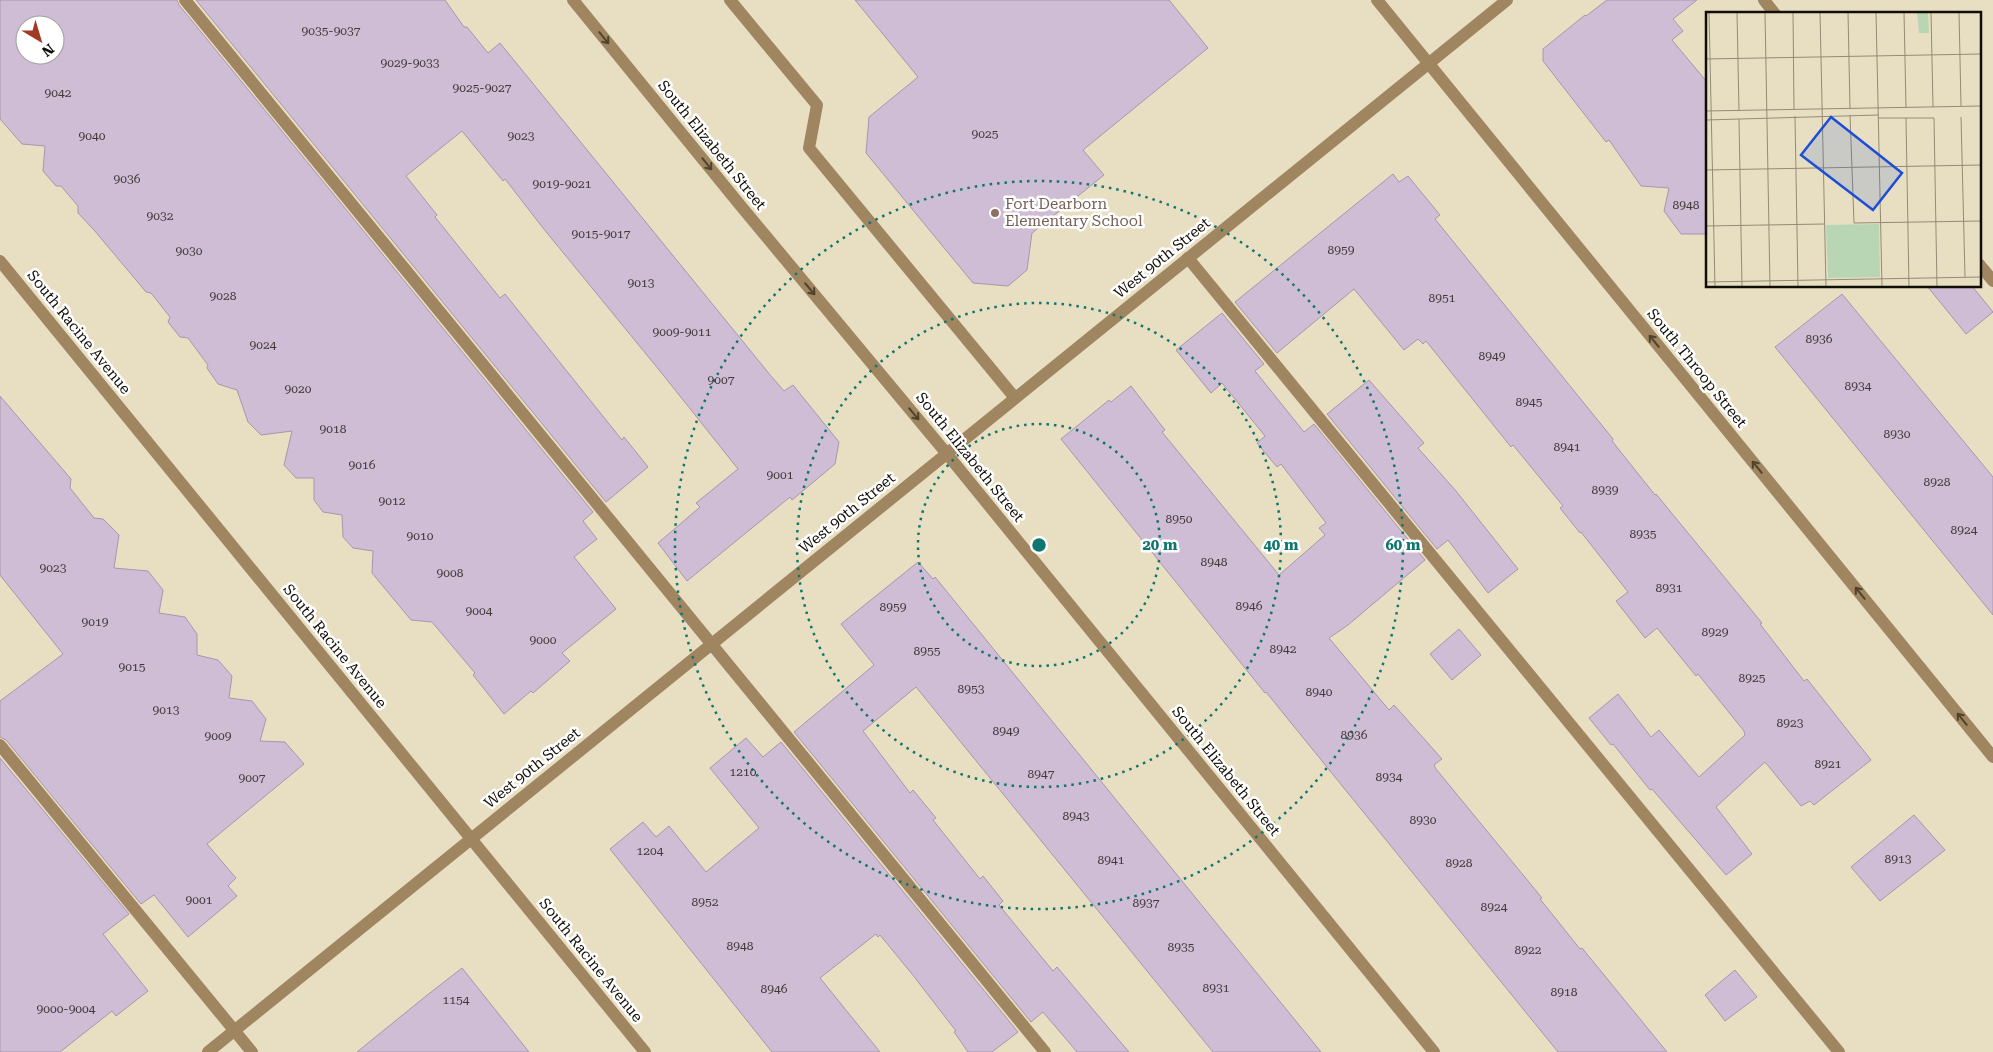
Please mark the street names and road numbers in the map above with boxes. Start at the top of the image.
street label: South Elizabeth Street [654,77,770,214]
street label: West 90th Street [1110,214,1214,302]
street label: South Racine Avenue [24,266,134,398]
street label: South Throop Street [1643,305,1751,431]
street label: South Elizabeth Street [912,389,1028,526]
street label: West 90th Street [795,469,899,557]
street label: South Racine Avenue [280,580,390,712]
street label: South Elizabeth Street [1168,703,1284,840]
street label: West 90th Street [480,724,584,812]
street label: South Racine Avenue [536,894,646,1026]

